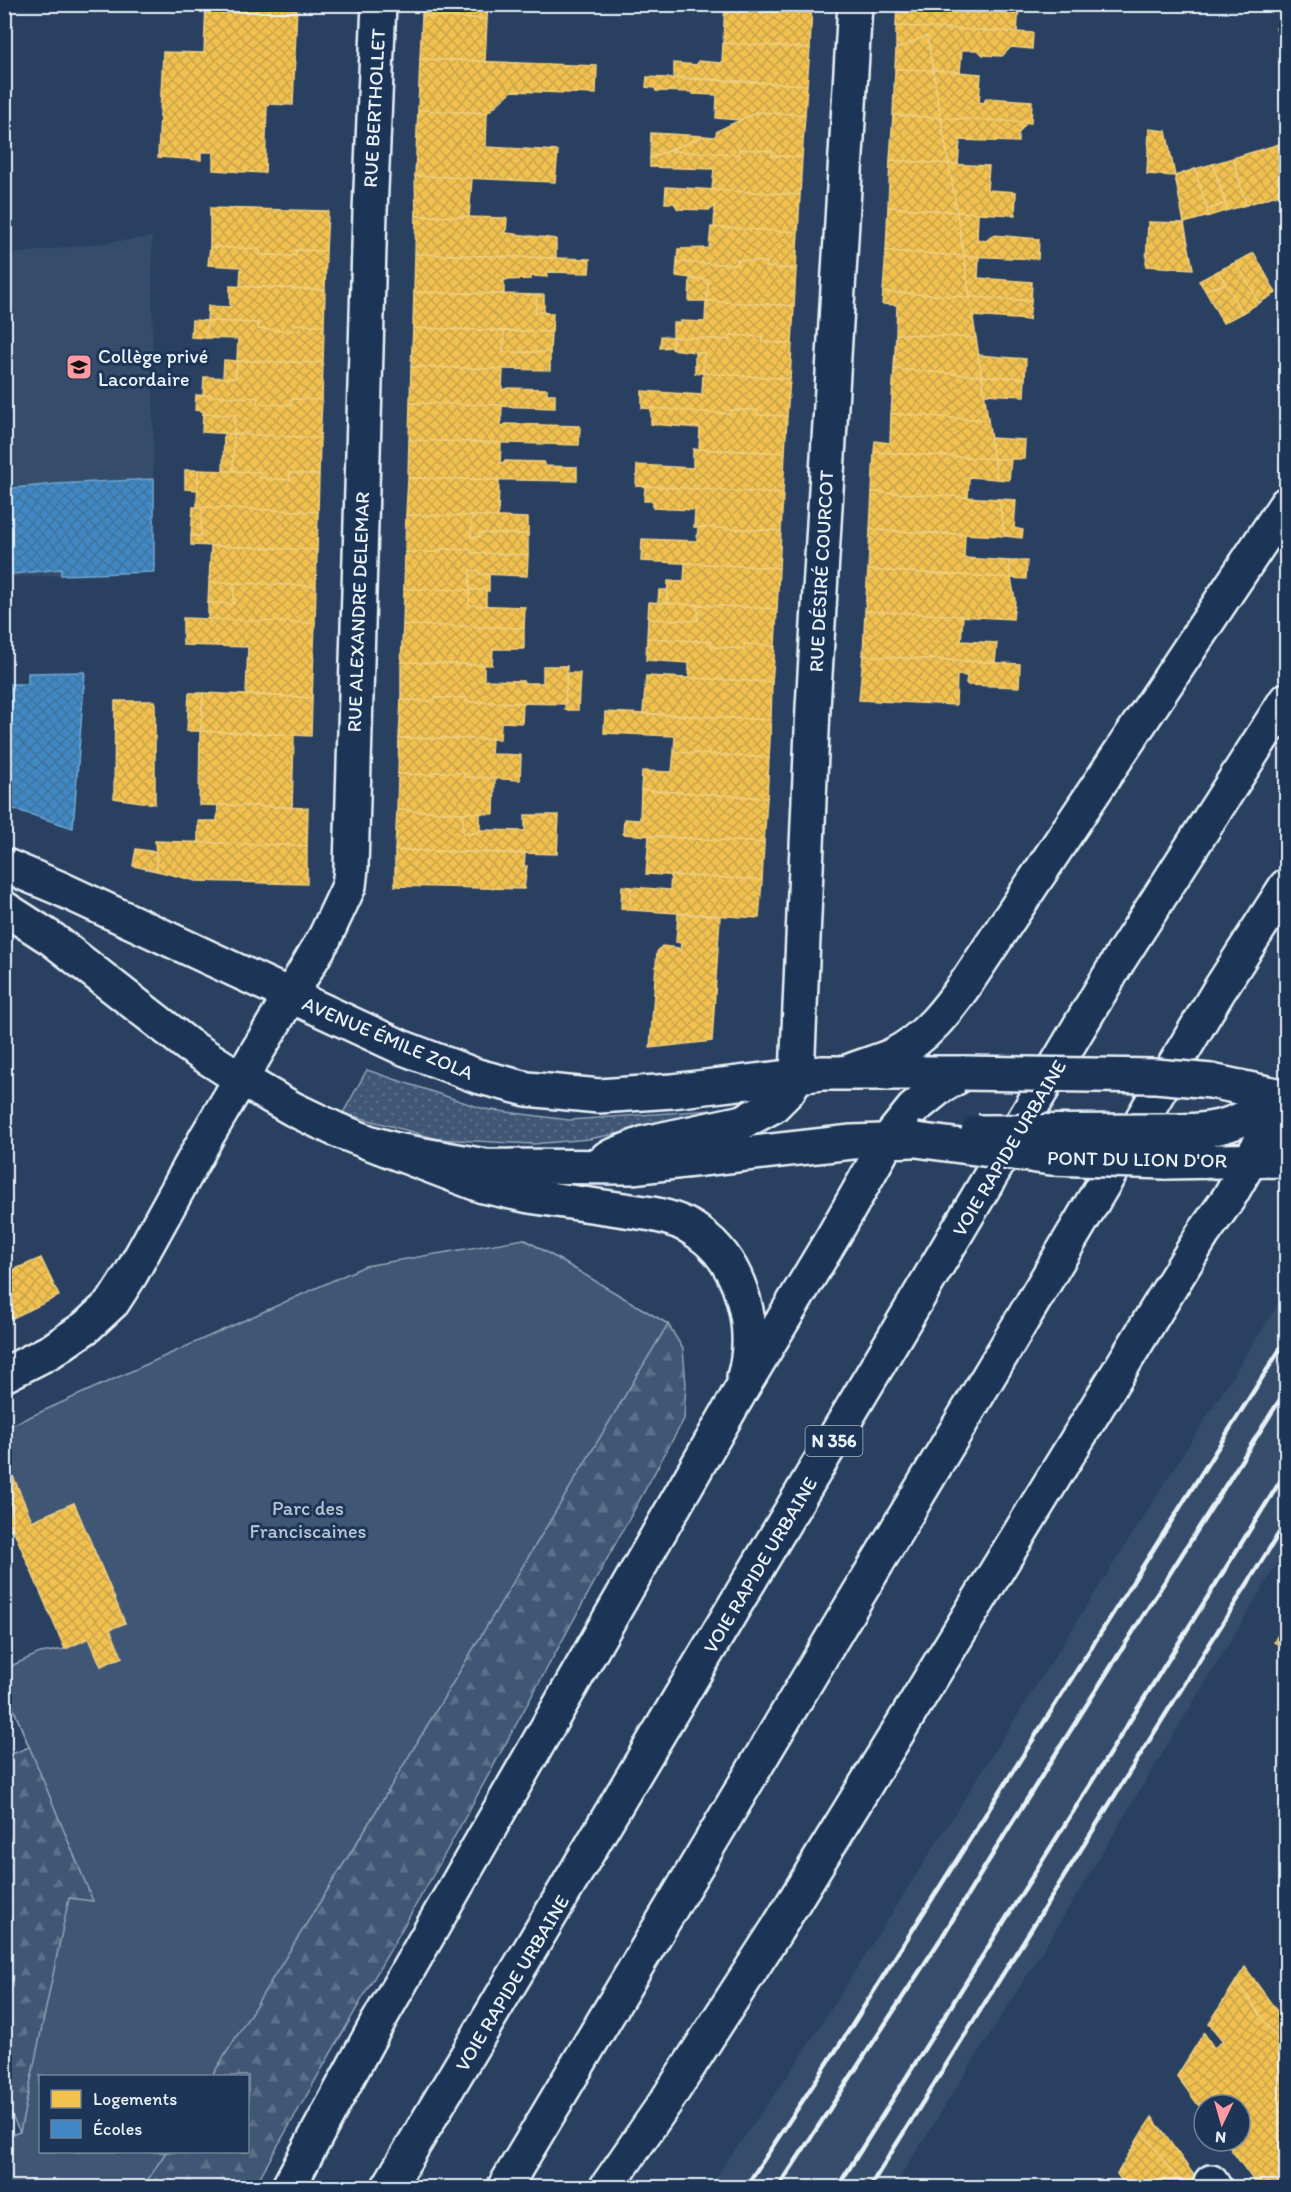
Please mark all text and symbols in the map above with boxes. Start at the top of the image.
street label: RUE BERTHOLLET [358,28,390,188]
place label: Collège privé Lacordaire [98,344,208,391]
school or university icon: Collège privé Lacordaire [64,352,94,382]
street label: RUE DÉSIRÉ COURCOT [804,469,838,673]
street label: RUE ALEXANDRE DELEMAR [342,491,374,733]
street label: AVENUE ÉMILE ZOLA [299,991,477,1085]
street label: VOIE RAPIDE URBAINE [947,1056,1071,1240]
street label: PONT DU LION D'OR [1047,1145,1228,1173]
road number: N 356 [806,1426,862,1456]
street label: VOIE RAPIDE URBAINE [698,1473,822,1657]
park label: Parc des Franciscaines [250,1496,367,1543]
street label: VOIE RAPIDE URBAINE [450,1891,574,2075]
legend [39,2075,249,2153]
text: Logements [93,2088,177,2110]
north arrow [1192,2093,1252,2153]
text: Écoles [93,2118,142,2140]
text: N [1215,2128,1227,2147]

